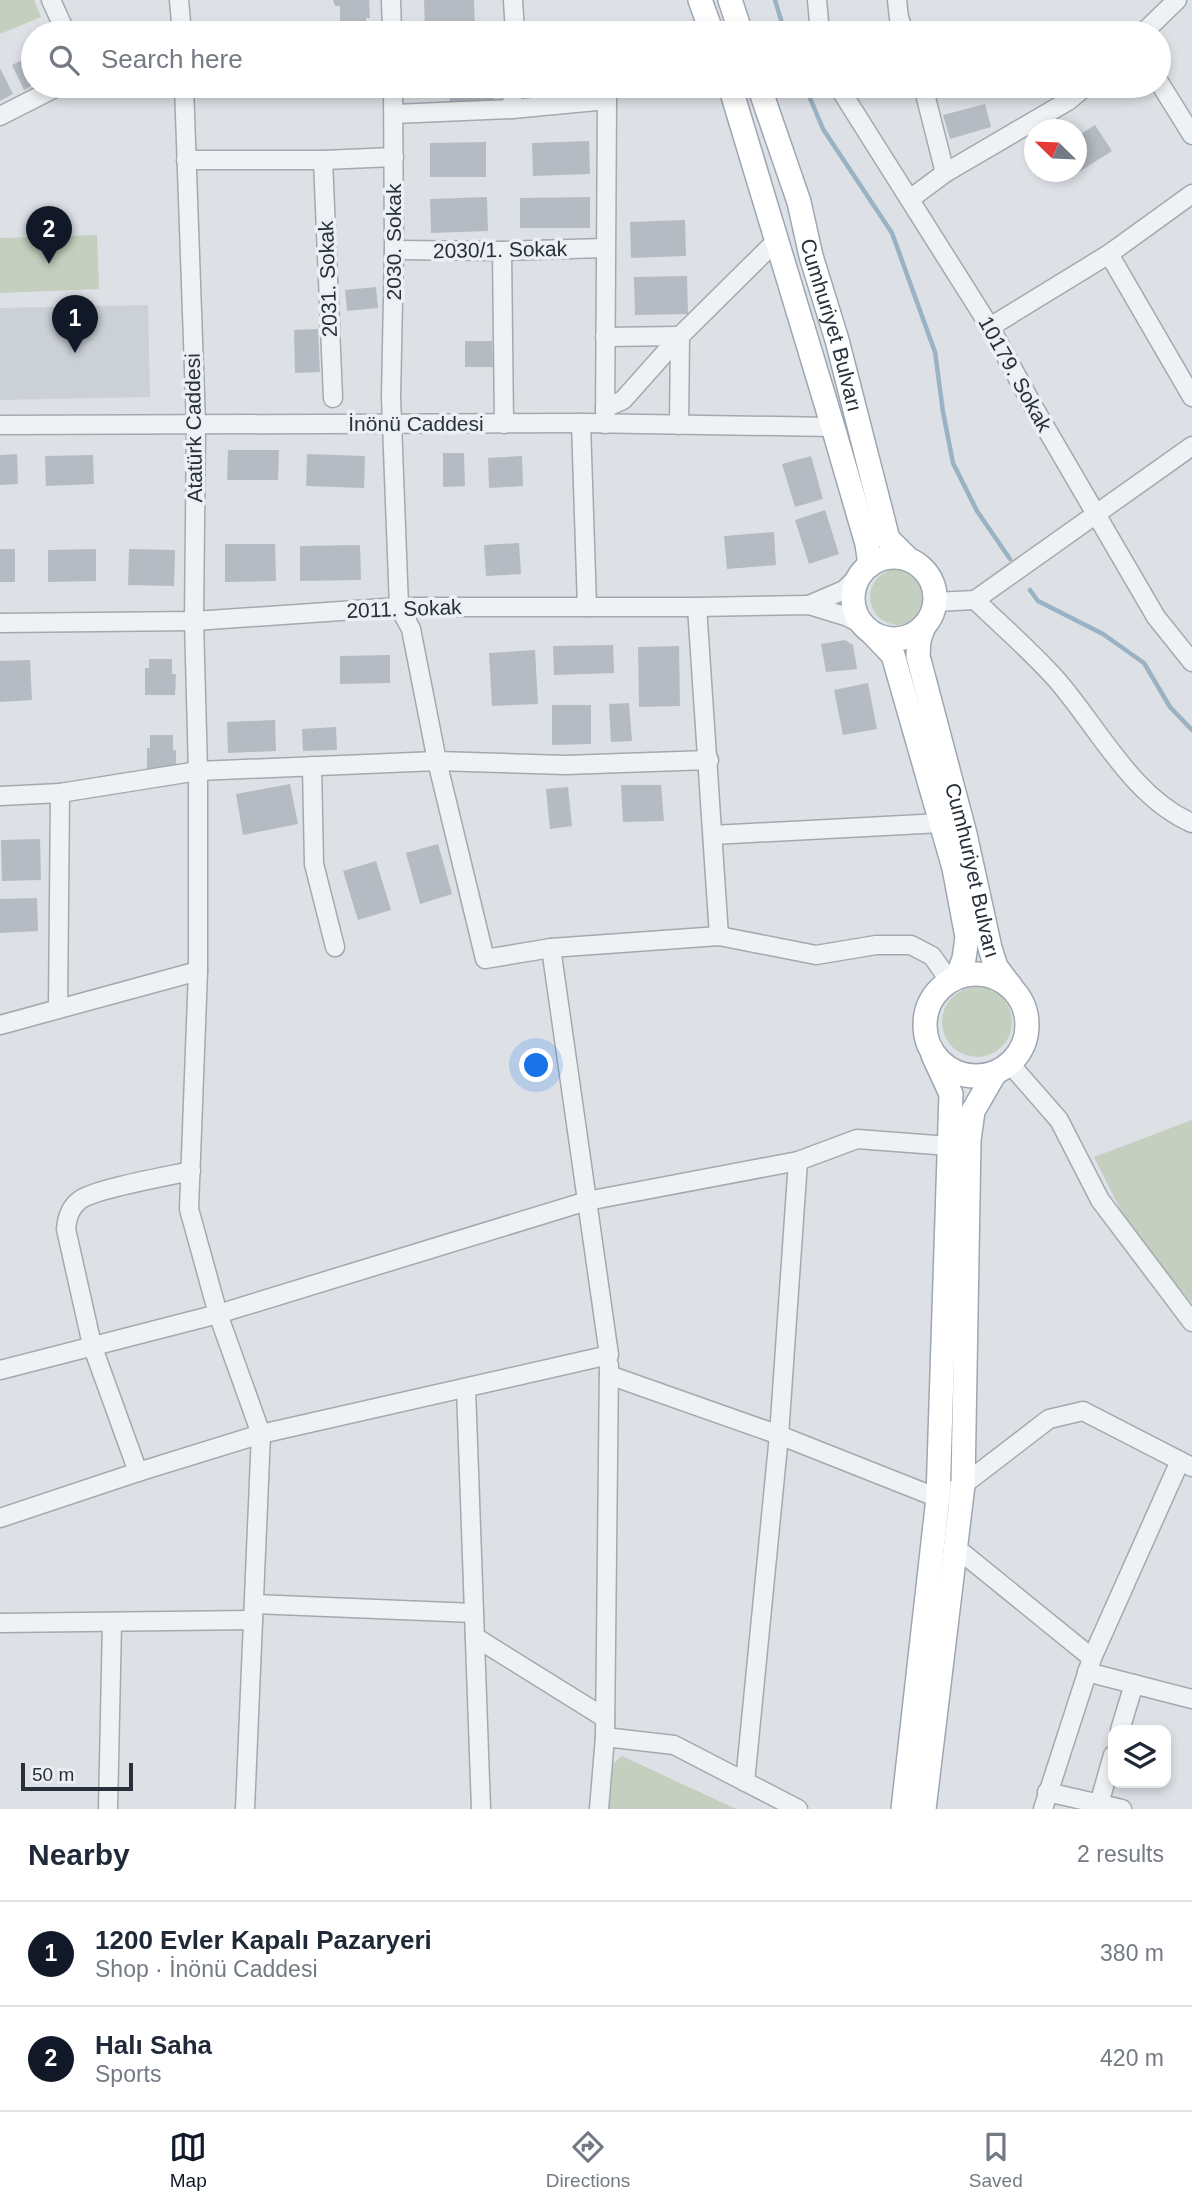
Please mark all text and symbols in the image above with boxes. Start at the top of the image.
search box [21,21,1171,98]
icon: search [45,41,83,79]
text: Search here [101,44,243,74]
north arrow [1024,119,1087,182]
street label: 2030. Sokak [382,183,405,300]
pin: 2 [26,206,72,264]
street label: 2031. Sokak [314,220,341,338]
street label: Cumhuriyet Bulvarı [796,236,867,414]
street label: 2030/1. Sokak [433,237,568,262]
pin: 1 [52,295,98,353]
street label: 10179. Sokak [974,312,1057,436]
street label: Atatürk Caddesi [181,353,206,503]
street label: İnönü Caddesi [348,412,484,435]
street label: 2011. Sokak [346,595,462,622]
street label: Cumhuriyet Bulvarı [941,780,1004,961]
your location [519,1048,553,1082]
map controls [1108,1725,1171,1788]
button: layers [1108,1725,1171,1788]
scale bar [21,1760,133,1792]
text: 50 m [32,1764,74,1785]
text: Nearby [28,1838,130,1871]
text: 2 results [1077,1841,1164,1867]
text: 1200 Evler Kapalı Pazaryeri [95,1925,432,1955]
text: 1 [45,1940,57,1966]
text: 380 m [1100,1940,1164,1966]
text: Shop · İnönü Caddesi [95,1956,318,1982]
text: Halı Saha [95,2030,212,2060]
text: 2 [45,2045,57,2071]
text: 420 m [1100,2045,1164,2071]
text: Sports [95,2061,161,2087]
tab: Map [169,2128,207,2192]
tab: Directions [546,2128,630,2192]
tab: Saved [969,2128,1023,2192]

